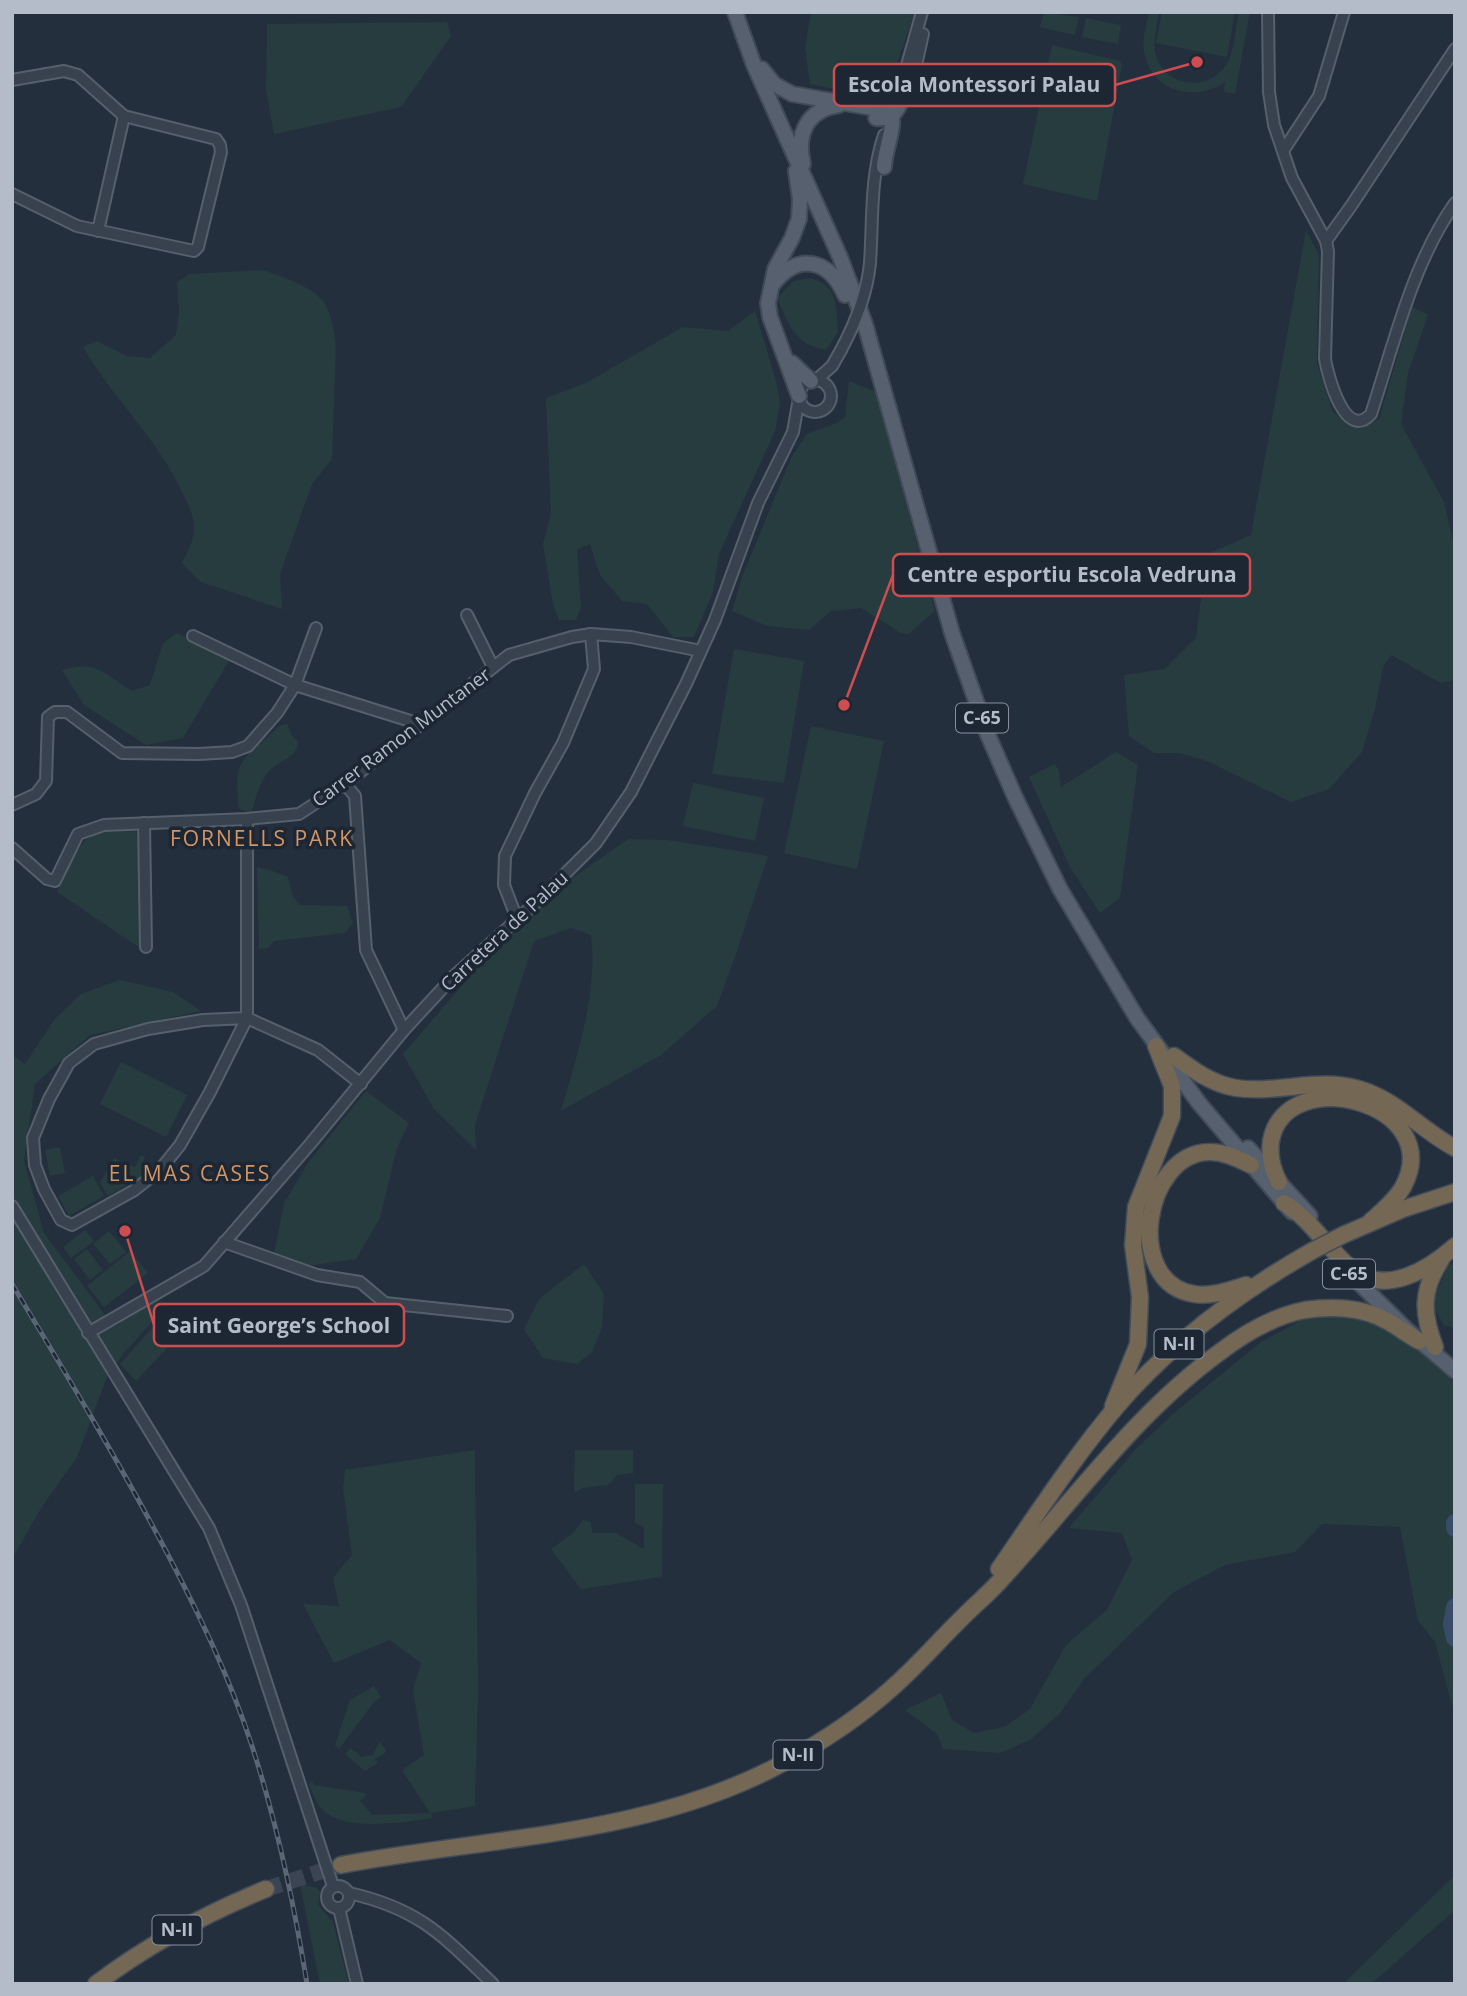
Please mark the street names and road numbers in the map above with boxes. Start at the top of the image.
street label: Carrer Ramon Muntaner [306,661,496,813]
road number: C-65 [956,704,1008,732]
street label: Carretera de Palau [435,865,573,997]
road number: C-65 [1323,1260,1375,1288]
road number: N-II [1154,1330,1204,1358]
road number: N-II [774,1740,822,1770]
road number: N-II [152,1916,202,1944]

